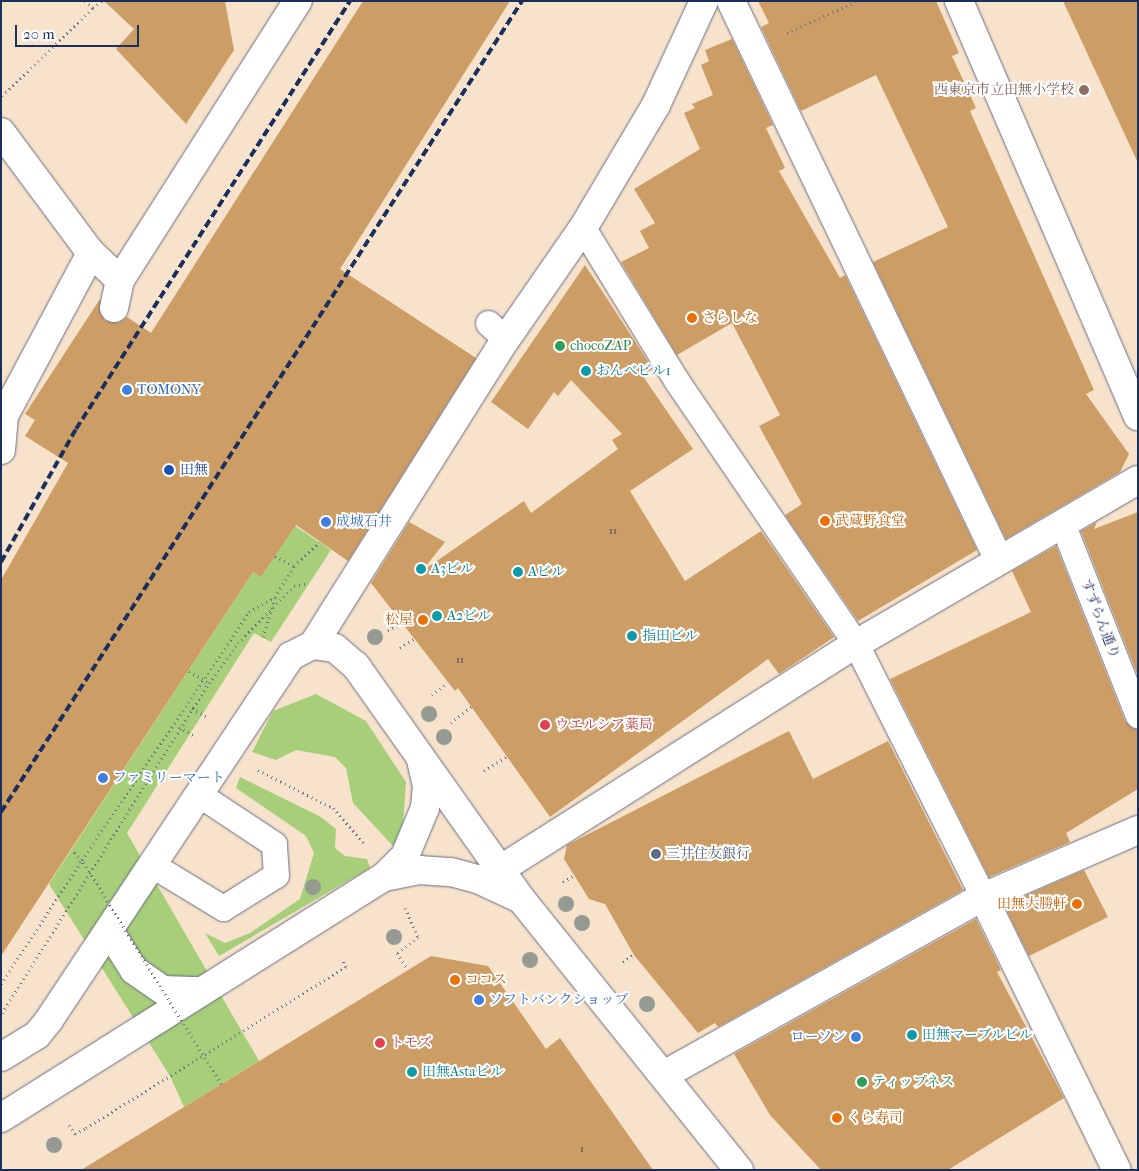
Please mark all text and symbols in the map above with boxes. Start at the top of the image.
scale bar [18,15,141,47]
text: 20 m [23,25,55,43]
place label: 西東京市立田無小学校 [934,82,1074,98]
marker: 西東京市立田無小学校 [1078,84,1090,96]
place label: さらしな [702,310,758,326]
marker: さらしな [686,312,698,324]
place label: chocoZAP [570,338,631,354]
marker: chocoZAP [554,340,566,352]
place label: おんべビル1 [596,363,671,379]
marker: おんべビル1 [580,365,592,377]
place label: TOMONY [137,382,201,398]
marker: TOMONY [121,384,133,396]
place label: 田無 [180,462,208,478]
marker: 田無 [162,463,176,477]
place label: 武蔵野食堂 [835,513,905,529]
place label: 成城石井 [336,514,392,530]
marker: 武蔵野食堂 [819,515,831,527]
marker: 成城石井 [320,516,332,528]
house number: 11 [609,524,617,538]
place label: A3ビル [431,561,474,577]
marker: A3ビル [415,563,427,575]
place label: Aビル [528,564,565,580]
marker: Aビル [512,566,524,578]
street label: すずらん通り [1077,577,1123,661]
place label: A2ビル [447,608,491,624]
marker: A2ビル [431,610,443,622]
place label: 松屋 [385,612,413,628]
marker: 松屋 [417,614,429,626]
place label: 指田ビル [642,628,698,644]
marker: 指田ビル [626,630,638,642]
house number: 11 [456,653,464,667]
place label: ウエルシア薬局 [555,717,653,733]
marker: ウエルシア薬局 [539,719,551,731]
place label: ファミリーマート [113,770,225,786]
marker: ファミリーマート [97,772,109,784]
place label: 三井住友銀行 [666,846,750,862]
marker: 三井住友銀行 [650,848,662,860]
place label: 田無大勝軒 [997,896,1067,912]
marker: 田無大勝軒 [1071,898,1083,910]
place label: ココス [465,972,507,988]
marker: ココス [449,974,461,986]
place label: ソフトバンクショップ [489,992,629,1008]
marker: ソフトバンクショップ [473,994,485,1006]
place label: 田無マーブルビル [922,1027,1034,1043]
place label: ローソン [790,1029,846,1045]
marker: 田無マーブルビル [906,1029,918,1041]
marker: ローソン [850,1031,862,1043]
place label: トモズ [390,1035,432,1051]
marker: トモズ [374,1037,386,1049]
place label: 田無Astaビル [422,1064,504,1080]
marker: 田無Astaビル [406,1066,418,1078]
place label: ティップネス [872,1074,956,1090]
marker: ティップネス [856,1076,868,1088]
place label: くら寿司 [847,1110,903,1126]
marker: くら寿司 [831,1112,843,1124]
house number: 1 [580,1142,584,1156]

